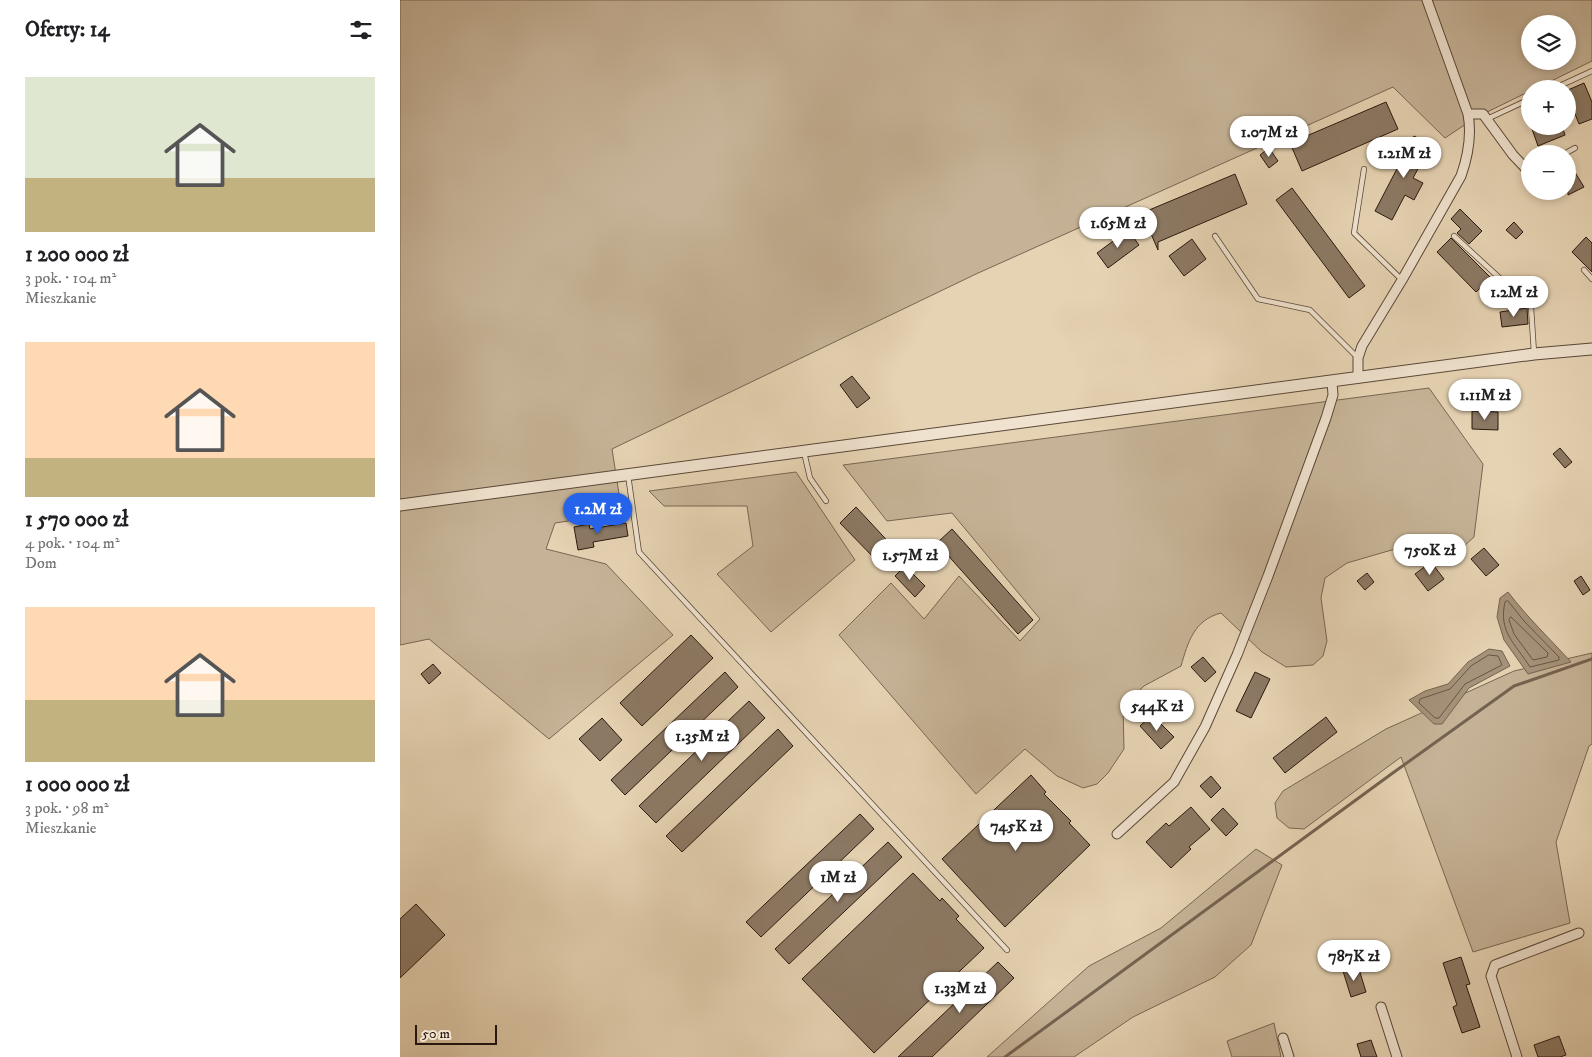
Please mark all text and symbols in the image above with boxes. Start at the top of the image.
map controls [1521,15,1576,200]
button: layers [1521,15,1576,70]
icon: filters [347,16,375,44]
text: Oferty: 14 [25,17,109,43]
button: + [1521,80,1576,135]
icon: home [155,110,245,200]
pin: 1.07M zł [1217,116,1321,158]
text: 1.07M zł [1241,122,1297,142]
pin: 1.21M zł [1352,136,1456,179]
text: 1.21M zł [1377,143,1431,163]
button: − [1521,145,1576,200]
pin: 1.65M zł [1066,206,1170,249]
text: 1.65M zł [1090,213,1146,233]
text: 1 200 000 zł [25,242,128,268]
text: 3 pok. · 104 m² [25,268,116,288]
pin: 1.2M zł [1468,276,1560,318]
text: 1.2M zł [1490,282,1538,302]
text: Mieszkanie [25,288,97,308]
icon: home [155,375,245,465]
pin: 1.11M zł [1433,378,1537,421]
text: 1.11M zł [1459,385,1511,405]
pin: 1.2M zł [552,492,644,535]
text: 1.2M zł [574,499,622,519]
text: 1 570 000 zł [25,507,128,533]
text: 4 pok. · 104 m² [25,533,120,553]
pin: 750K zł [1384,534,1476,576]
pin: 1.57M zł [858,538,962,581]
text: 750K zł [1404,540,1456,560]
text: 1.57M zł [882,545,938,565]
text: Dom [25,553,57,573]
icon: home [155,640,245,730]
pin: 544K zł [1111,690,1203,732]
text: 544K zł [1131,696,1183,716]
pin: 1.35M zł [650,720,754,762]
text: 1.35M zł [675,726,729,746]
text: 1 000 000 zł [25,772,129,798]
text: 3 pok. · 98 m² [25,798,109,818]
pin: 745K zł [970,810,1062,852]
text: 745K zł [990,816,1042,836]
text: Mieszkanie [25,818,97,838]
pin: 1M zł [803,860,873,903]
text: 1M zł [820,867,856,887]
pin: 787K zł [1308,940,1400,982]
text: 787K zł [1328,946,1380,966]
pin: 1.33M zł [908,972,1012,1014]
text: 1.33M zł [934,978,986,998]
scale bar [415,1022,498,1045]
text: 50 m [422,1025,450,1043]

